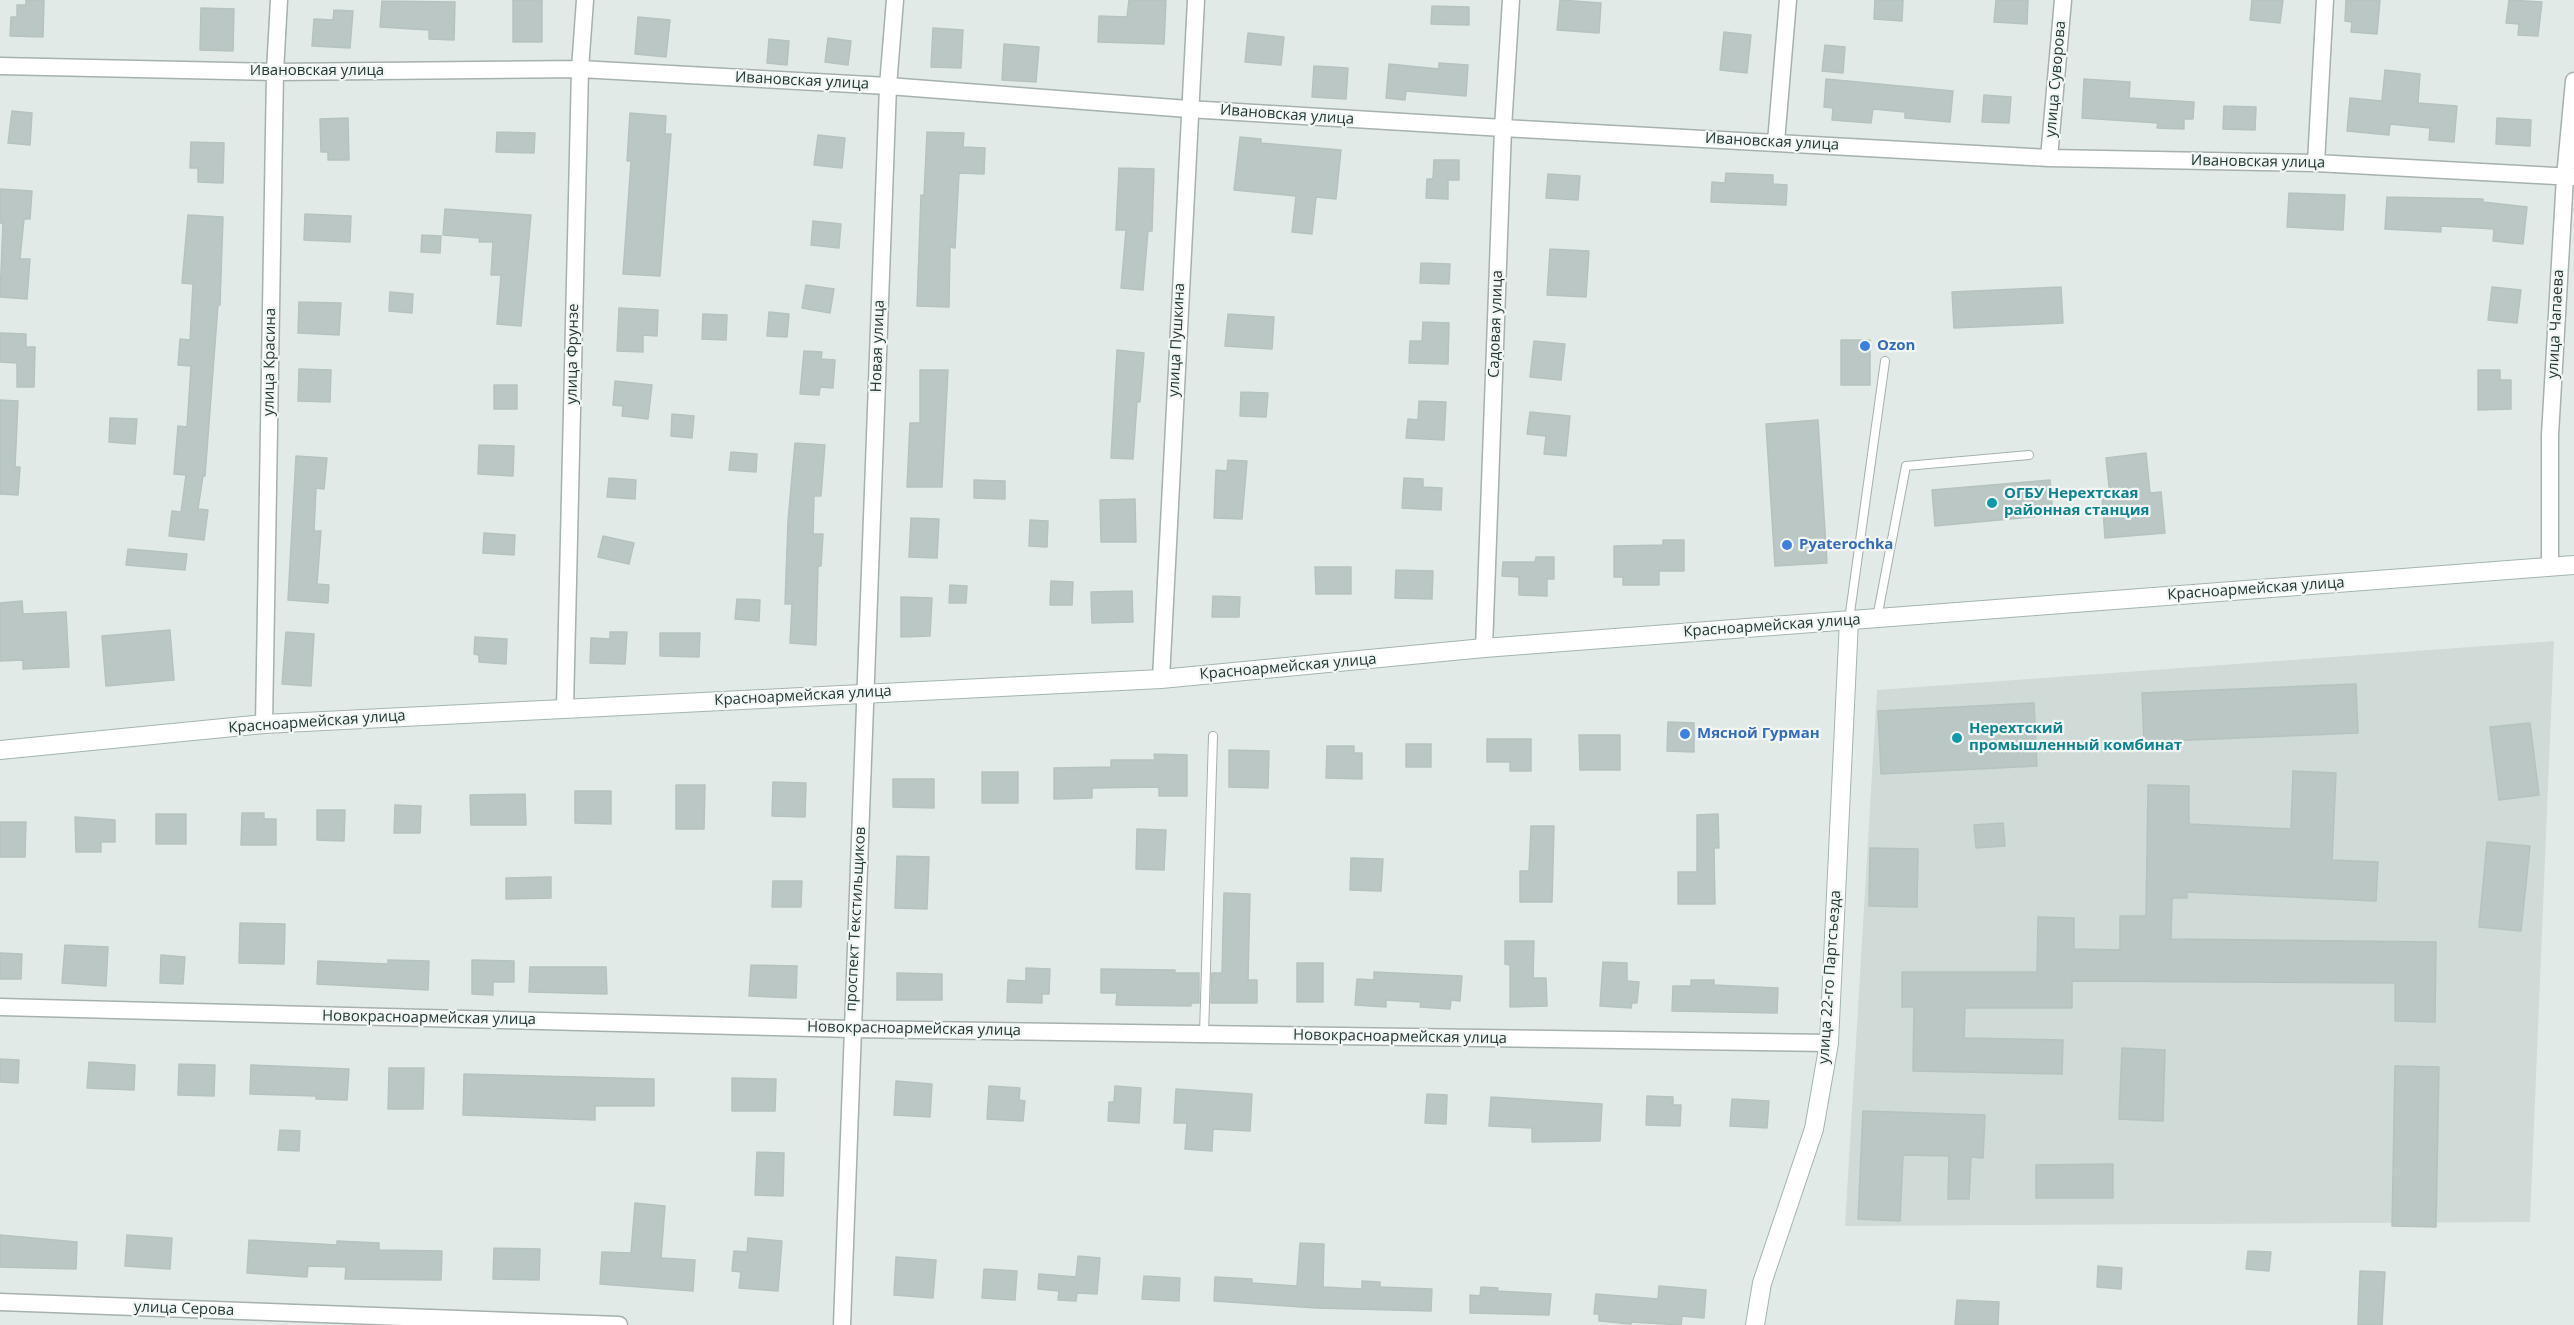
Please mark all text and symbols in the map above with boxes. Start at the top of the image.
street label: улица Суворова [2042,20,2070,138]
street label: Ивановская улица [250,62,384,80]
street label: Ивановская улица [734,68,870,94]
street label: Ивановская улица [1219,101,1355,129]
street label: Ивановская улица [1704,129,1840,155]
street label: Ивановская улица [2191,152,2325,172]
street label: улица Чапаева [2544,269,2568,379]
street label: Садовая улица [1485,270,1507,378]
street label: улица Пушкина [1165,283,1189,397]
street label: Новая улица [867,299,889,393]
street label: улица Фрунзе [563,303,583,405]
street label: улица Красина [260,308,280,416]
place label: Ozon [1877,337,1915,355]
marker: Ozon [1858,339,1872,353]
place label: ОГБУ Нерехтская районная станция [2004,485,2149,520]
marker: ОГБУ Нерехтская районная станция [1985,496,1999,510]
place label: Pyaterochka [1799,536,1893,554]
marker: Pyaterochka [1780,538,1794,552]
street label: Красноармейская улица [2167,574,2345,604]
street label: Красноармейская улица [1683,611,1861,641]
street label: Красноармейская улица [1199,650,1377,684]
street label: Красноармейская улица [714,682,892,710]
street label: Красноармейская улица [228,707,406,737]
place label: Нерехтский промышленный комбинат [1969,720,2182,755]
place label: Мясной Гурман [1697,725,1820,743]
marker: Мясной Гурман [1678,727,1692,741]
marker: Нерехтский промышленный комбинат [1950,731,1964,745]
street label: проспект Текстильщиков [842,826,870,1012]
street label: улица 22-го Партсъезда [1815,889,1845,1065]
street label: Новокрасноармейская улица [322,1007,536,1029]
street label: Новокрасноармейская улица [807,1018,1021,1040]
street label: Новокрасноармейская улица [1293,1026,1507,1048]
street label: улица Серова [134,1298,234,1320]

